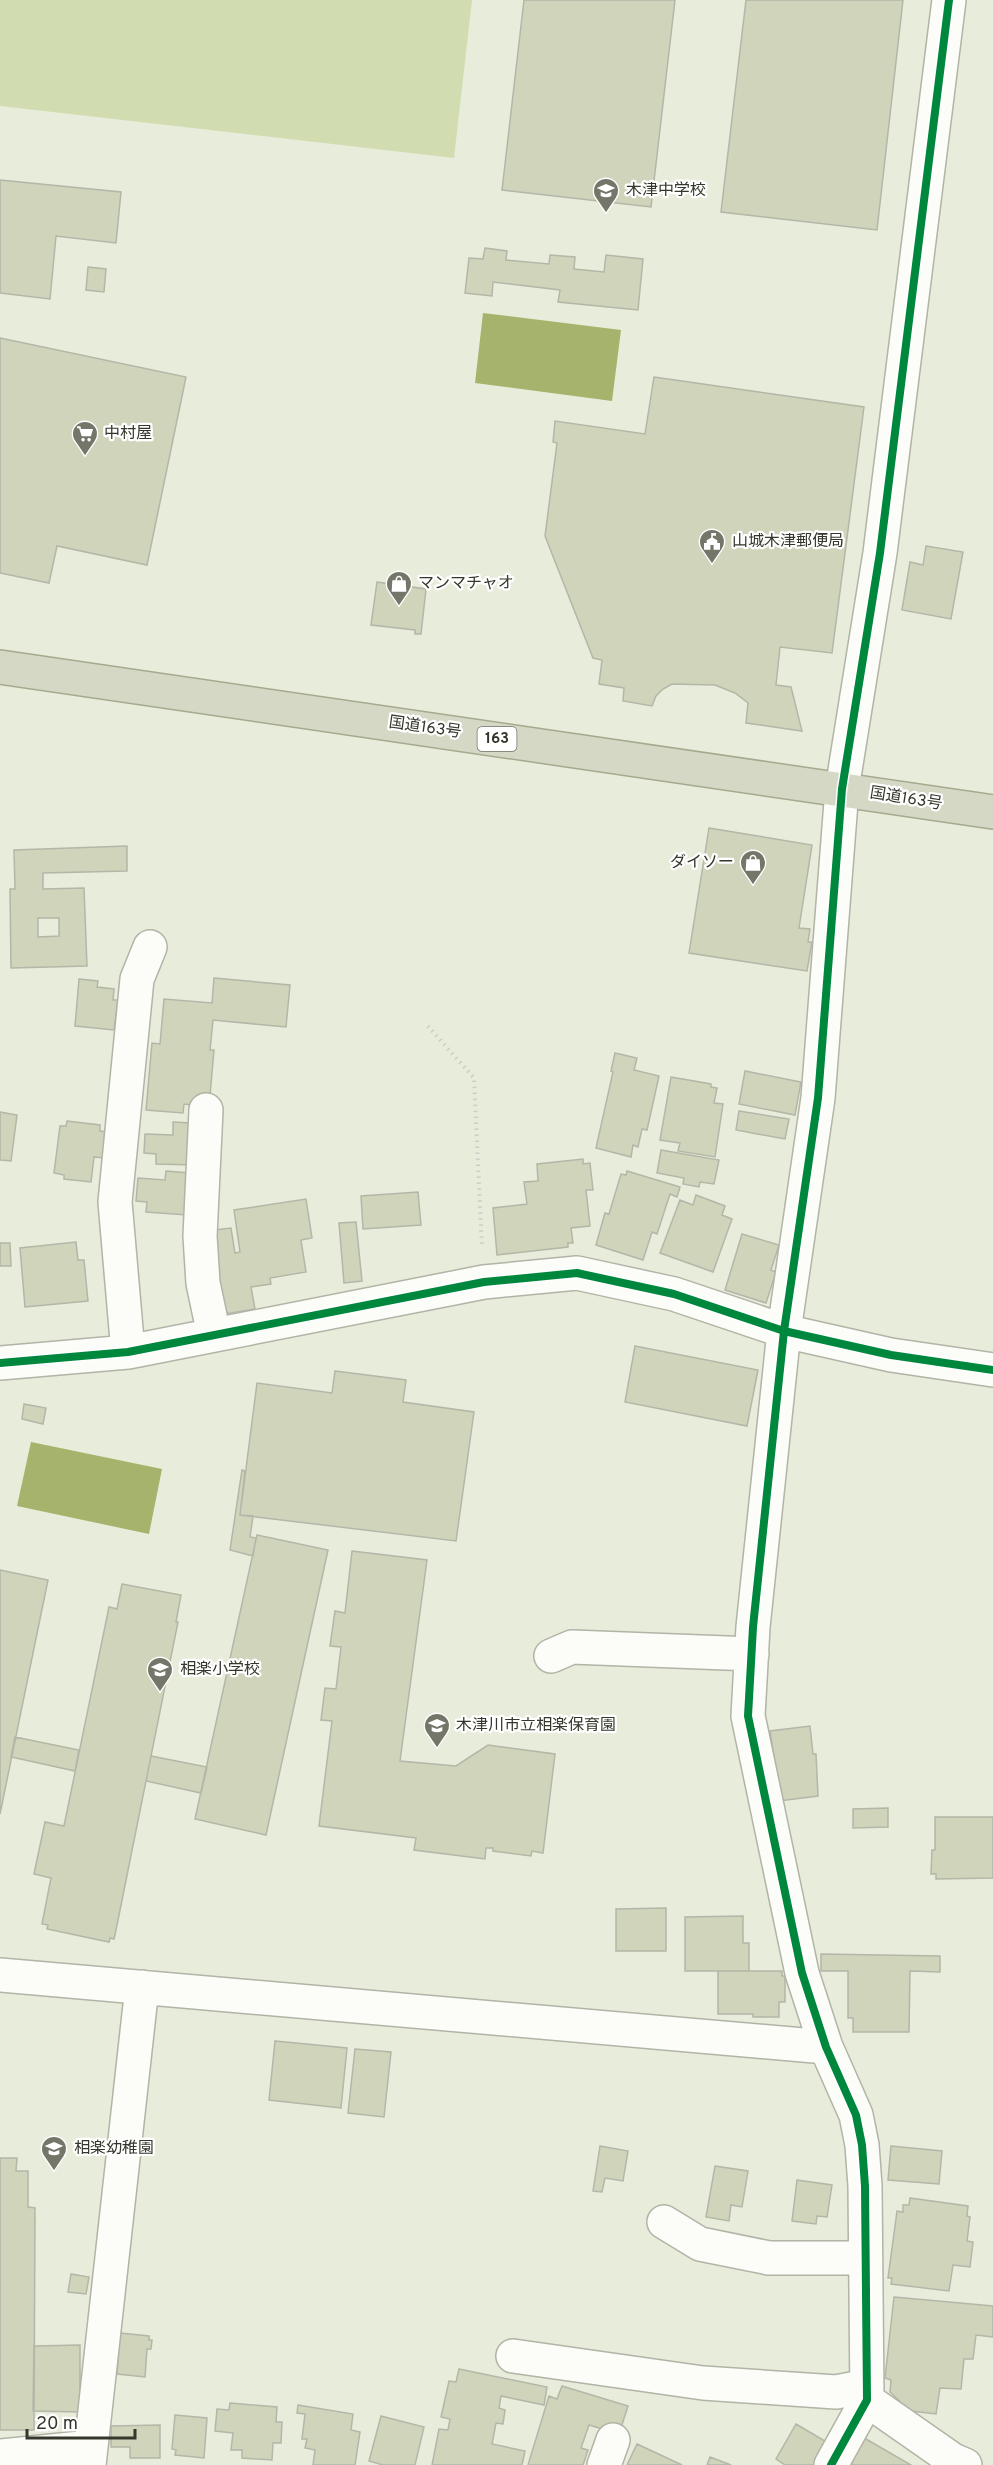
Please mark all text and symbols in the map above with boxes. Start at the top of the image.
school or university icon: 木津中学校 [591,176,621,214]
place label: 木津中学校 [626,181,706,201]
supermarket icon: 中村屋 [70,419,100,457]
place label: 中村屋 [104,424,152,444]
public building icon: 山城木津郵便局 [697,527,727,565]
place label: 山城木津郵便局 [732,532,844,552]
shop icon: マンマチャオ [384,569,414,607]
place label: マンマチャオ [418,574,514,594]
street label: 国道163号 [387,713,463,743]
road number: 163 [478,727,516,751]
street label: 国道163号 [868,783,944,815]
shop icon: ダイソー [738,848,768,886]
place label: ダイソー [670,853,734,873]
school or university icon: 相楽小学校 [145,1655,175,1693]
place label: 相楽小学校 [180,1660,260,1680]
school or university icon: 木津川市立相楽保育園 [422,1711,452,1749]
place label: 木津川市立相楽保育園 [456,1716,616,1736]
school or university icon: 相楽幼稚園 [39,2134,69,2172]
place label: 相楽幼稚園 [74,2139,154,2159]
scale bar [27,2402,135,2440]
text: 20 m [36,2413,78,2436]

